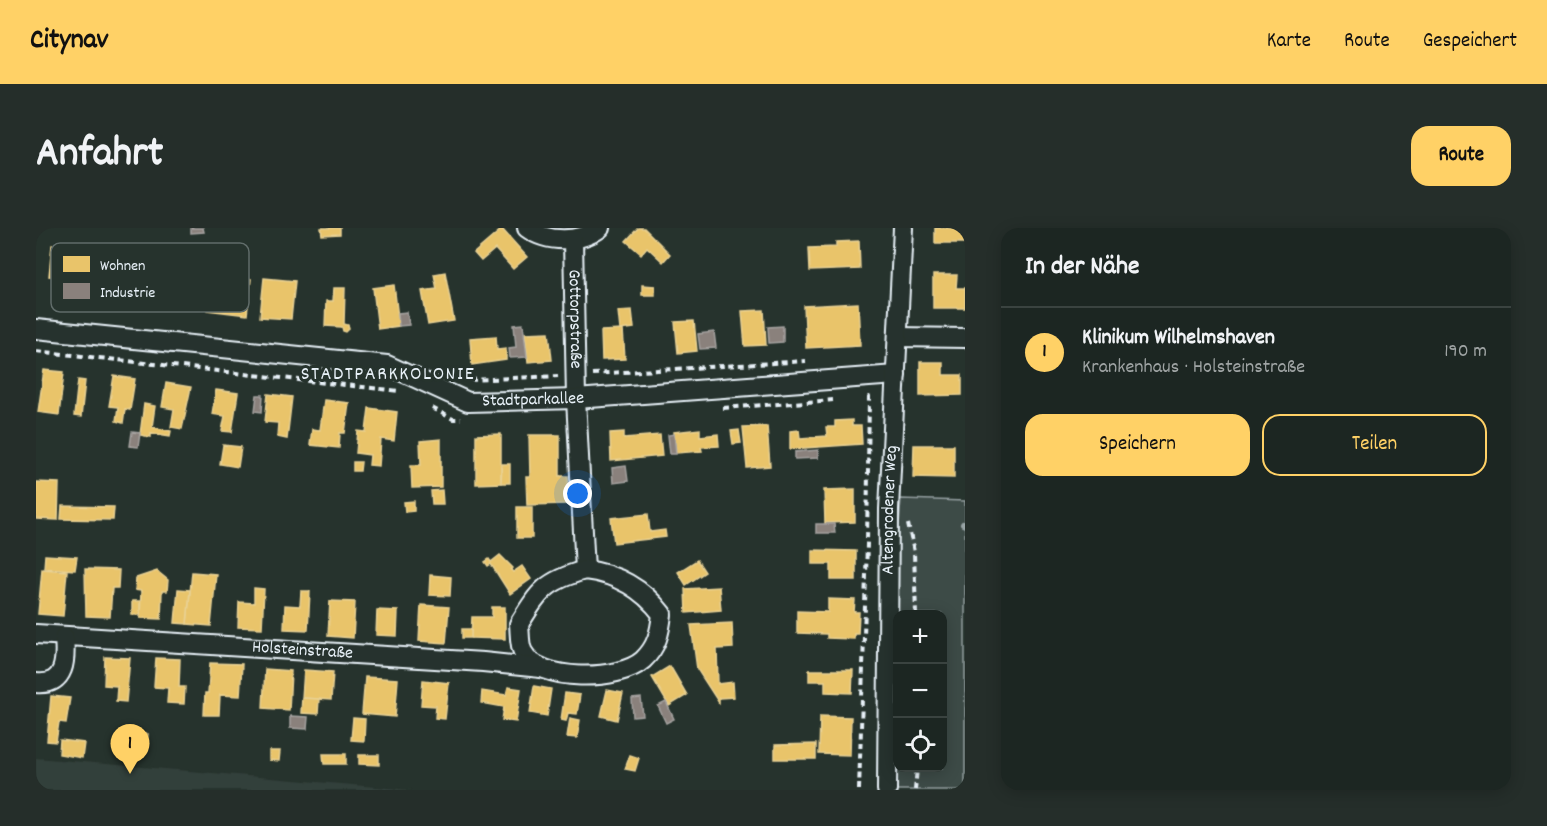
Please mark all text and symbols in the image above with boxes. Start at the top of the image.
text: Citynav [30,22,108,62]
text: Karte [1267,27,1311,57]
text: Route [1344,27,1390,57]
text: Gespeichert [1423,27,1517,57]
text: Anfahrt [36,126,163,186]
button: Route [1411,126,1511,186]
legend [51,243,249,312]
text: In der Nähe [1025,249,1139,286]
text: Wohnen [100,255,145,278]
street label: Gottorpstraße [561,269,588,369]
text: Industrie [100,282,155,305]
text: Klinikum Wilhelmshaven [1082,323,1275,354]
text: 1 [1042,338,1047,366]
text: 190 m [1444,338,1487,366]
text: Krankenhaus · Holsteinstraße [1082,354,1305,382]
district label: STADTPARKKOLONIE [301,361,475,389]
street label: Stadtparkallee [482,386,585,414]
button: Speichern [1025,414,1250,476]
button: Teilen [1262,414,1487,476]
street label: Altengrodener Weg [876,445,905,575]
your location [563,479,592,508]
map controls [893,610,947,772]
button: + [893,610,947,664]
street label: Holsteinstraße [251,635,354,666]
button: − [893,664,947,718]
button: locate [893,718,947,772]
pin: 1 [110,724,149,774]

